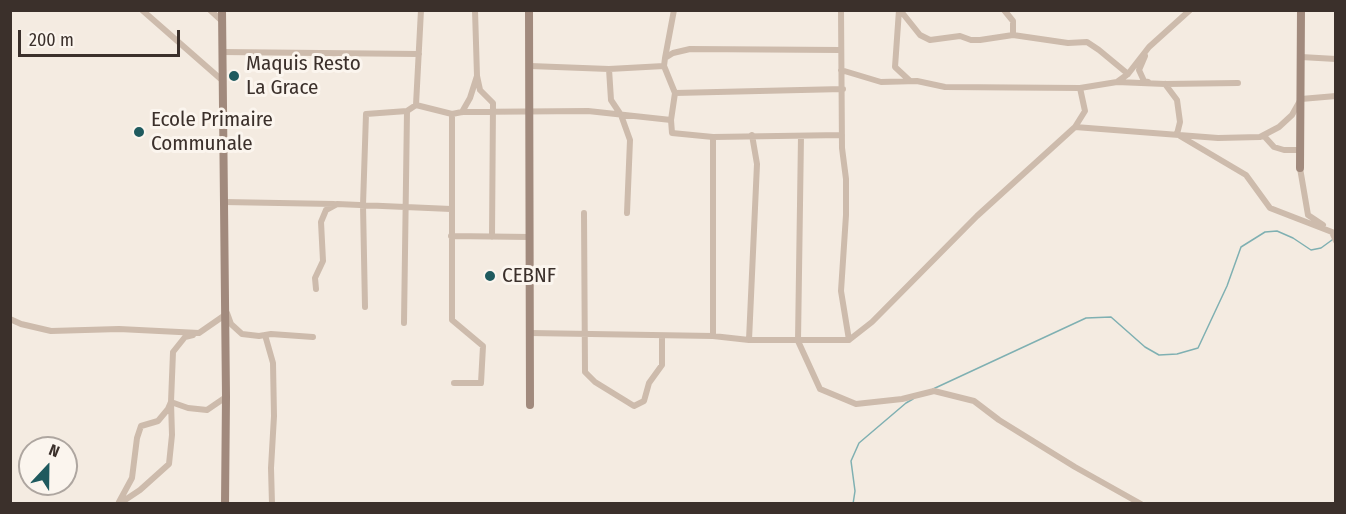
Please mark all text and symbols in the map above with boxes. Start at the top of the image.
scale bar [21,18,183,56]
text: 200 m [29,29,74,51]
place label: Maquis Resto La Grace [246,51,361,101]
marker: Maquis Resto La Grace [227,69,241,83]
place label: Ecole Primaire Communale [151,107,273,157]
marker: Ecole Primaire Communale [132,125,146,139]
place label: CEBNF [502,263,556,289]
marker: CEBNF [483,269,497,283]
north arrow [18,436,78,496]
text: N [46,440,62,461]

